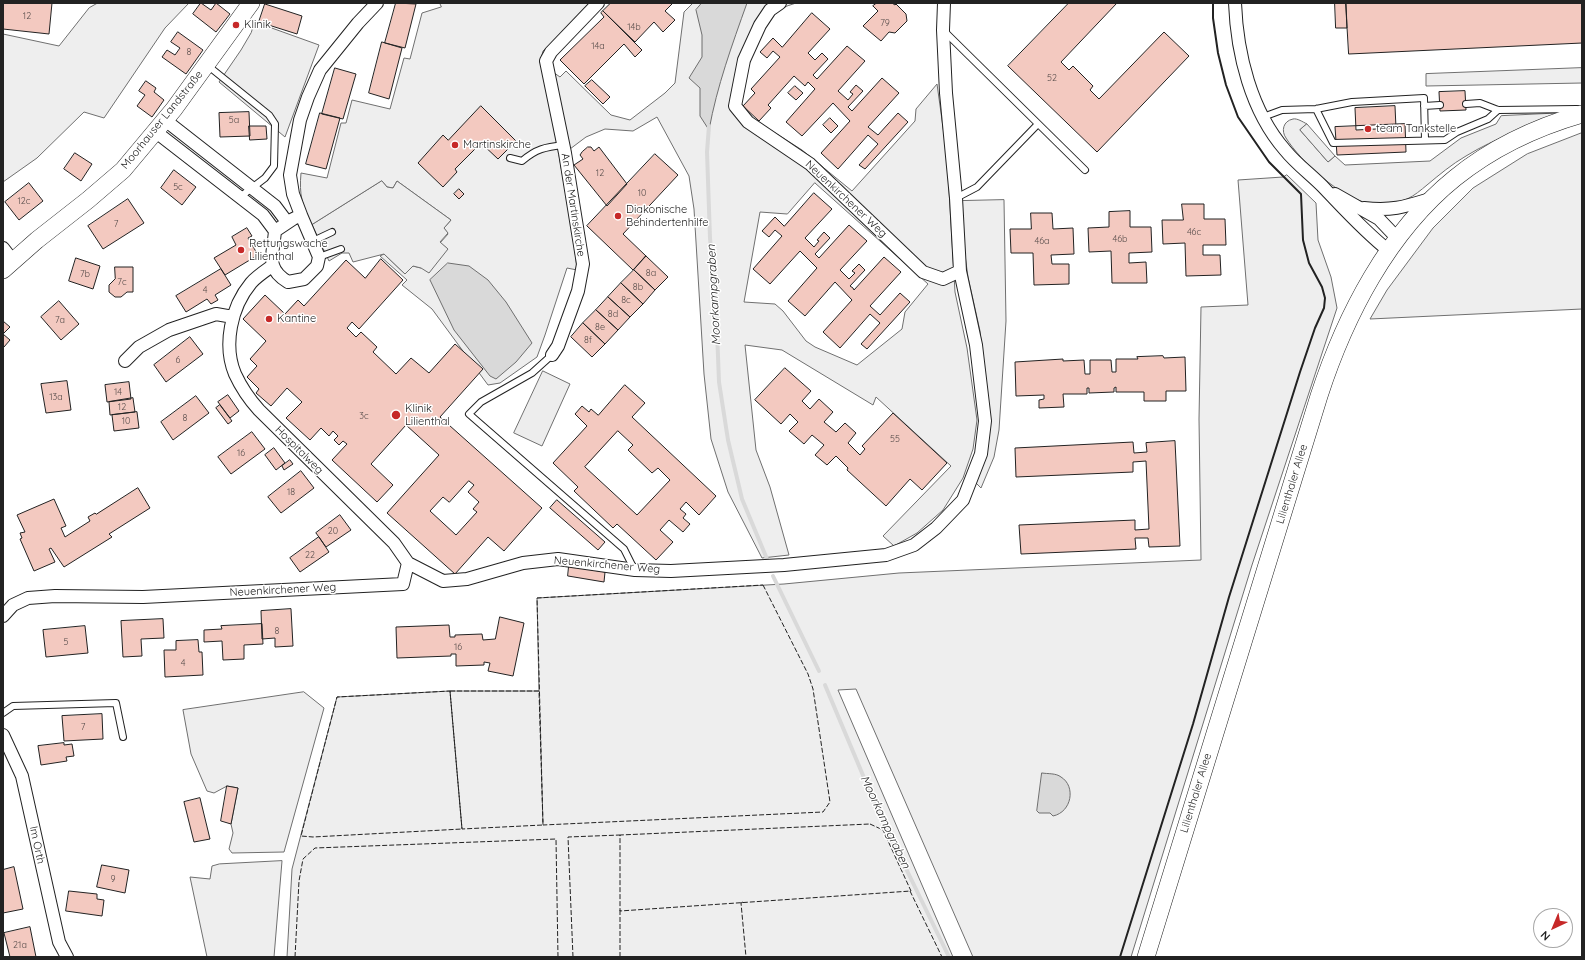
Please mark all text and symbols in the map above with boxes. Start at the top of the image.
house number: 12 [23,11,31,21]
place label: Klinik [244,18,271,32]
house number: 79 [880,18,890,28]
marker: Klinik [231,20,241,30]
house number: 14b [627,22,641,32]
house number: 14a [591,41,605,51]
house number: 8 [187,47,191,57]
street label: Moorhauser Landstraße [118,68,206,172]
house number: 52 [1047,73,1057,83]
house number: 5a [229,115,239,125]
place label: team Tankstelle [1376,122,1456,136]
marker: team Tankstelle [1363,124,1373,134]
place label: Martinskirche [463,138,531,152]
marker: Martinskirche [450,140,460,150]
street label: An der Martinskirche [558,152,588,258]
street label: Neuenkirchener Weg [802,158,890,240]
house number: 12 [596,168,604,178]
house number: 5c [173,182,183,192]
house number: 10 [638,188,646,198]
house number: 12c [18,196,30,206]
place label: Diakonische Behindertenhilfe [626,203,709,229]
marker: Diakonische Behindertenhilfe [613,211,623,221]
house number: 7 [114,219,118,229]
house number: 46c [1187,227,1201,237]
house number: 46b [1112,234,1128,244]
house number: 46a [1034,236,1050,246]
place label: Rettungswache Lilienthal [249,237,328,263]
water label: Moorkampgraben [704,244,724,346]
marker: Rettungswache Lilienthal [236,245,246,255]
house number: 8a [646,268,656,278]
house number: 7b [80,269,90,279]
house number: 7c [117,277,127,287]
house number: 8b [633,282,643,292]
house number: 4 [203,285,207,295]
house number: 8c [621,295,631,305]
house number: 8d [608,309,618,319]
place label: Kantine [277,312,316,326]
marker: Kantine [264,314,274,324]
house number: 7a [55,315,65,325]
house number: 8e [595,322,605,332]
house number: 8f [584,335,592,345]
house number: 6 [176,355,180,365]
house number: 14 [114,387,122,397]
house number: 13a [49,392,63,402]
house number: 12 [118,402,126,412]
place label: Klinik Lilienthal [405,402,450,428]
marker: Klinik Lilienthal [390,409,402,421]
house number: 3c [359,411,369,421]
house number: 8 [183,413,187,423]
house number: 10 [122,416,130,426]
street label: Hospitalweg [272,423,326,477]
house number: 55 [890,434,900,444]
street label: Lilienthaler Allee [1274,443,1310,525]
house number: 16 [237,448,245,458]
house number: 18 [287,487,295,497]
house number: 20 [328,526,338,536]
house number: 22 [305,550,315,560]
street label: Neuenkirchener Weg [553,554,661,576]
street label: Neuenkirchener Weg [229,581,337,599]
house number: 8 [275,626,279,636]
house number: 5 [64,637,68,647]
house number: 16 [454,642,462,652]
house number: 4 [181,658,185,668]
house number: 7 [81,722,85,732]
street label: Lilienthaler Allee [1178,752,1214,834]
water label: Moorkampgraben [857,773,913,871]
street label: Im Orth [27,825,47,865]
house number: 9 [110,874,116,884]
north arrow [1533,908,1573,948]
text: N [1538,928,1553,944]
house number: 21a [13,940,27,950]

